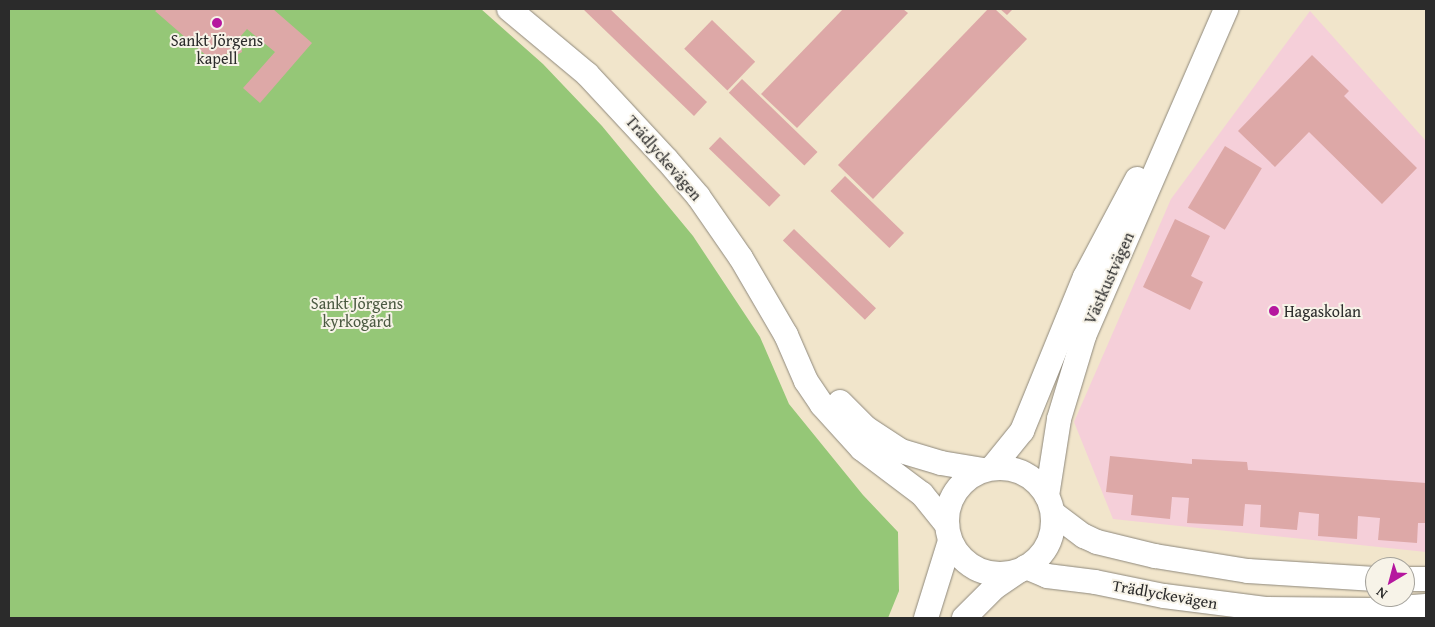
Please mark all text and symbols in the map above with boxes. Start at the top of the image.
marker: Sankt Jörgens kapell [211,17,223,29]
place label: Sankt Jörgens kapell [171,30,263,68]
street label: Trädlyckevägen [622,112,706,204]
street label: Västkustvägen [1080,229,1138,327]
park label: Sankt Jörgens kyrkogård [311,293,403,331]
place label: Hagaskolan [1284,301,1361,321]
marker: Hagaskolan [1268,305,1280,317]
north arrow [1365,557,1415,607]
street label: Trädlyckevägen [1111,575,1219,613]
text: N [1372,582,1391,604]

